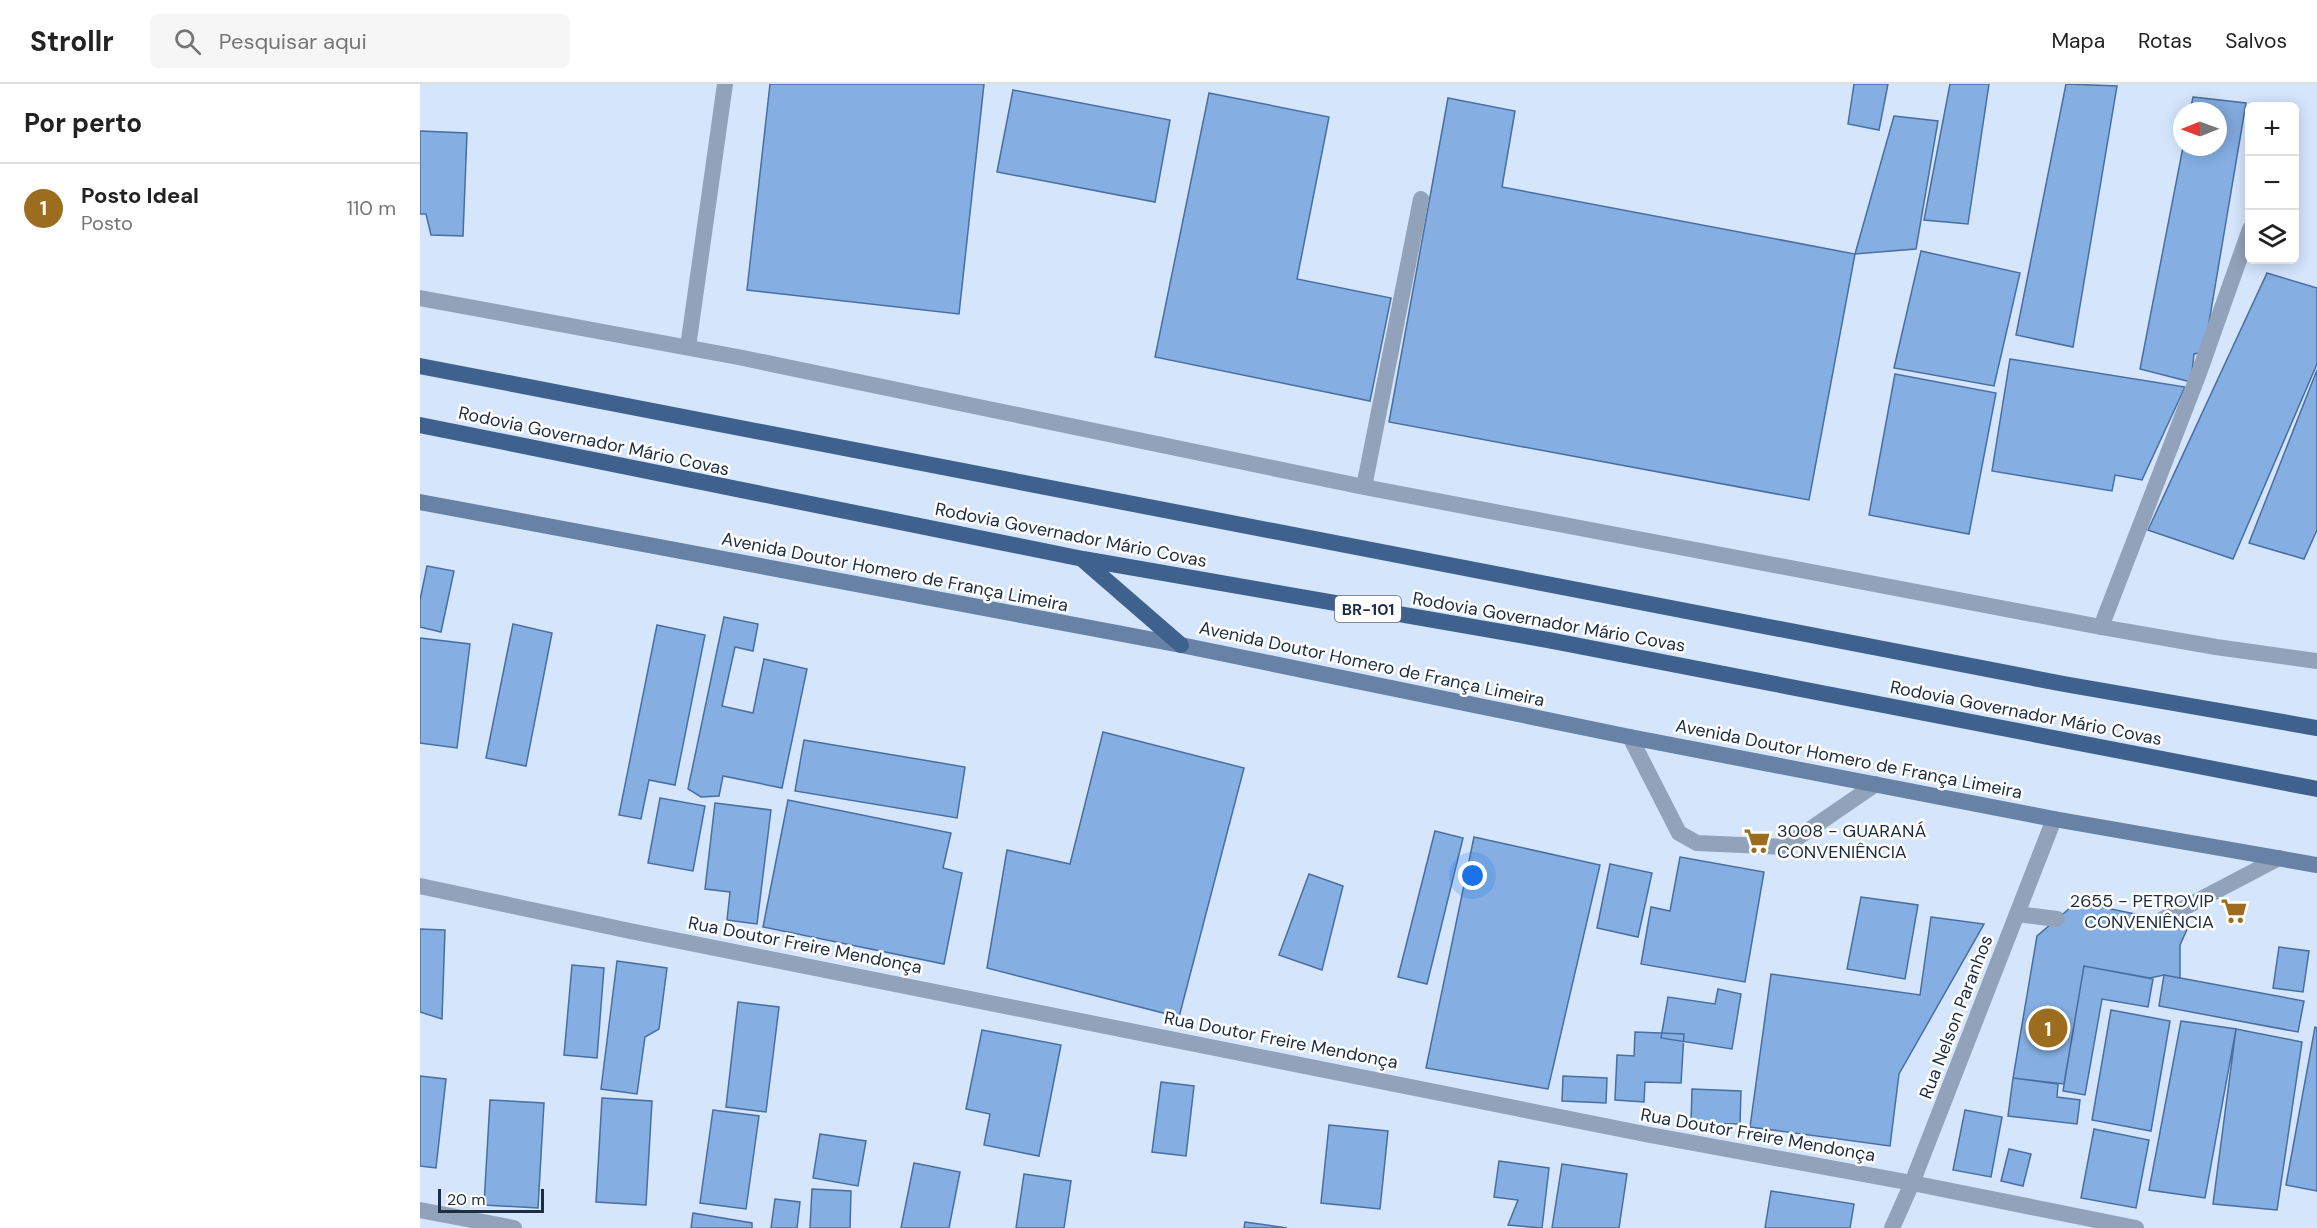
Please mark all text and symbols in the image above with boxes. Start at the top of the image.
search box [150,14,570,68]
text: Strollr [30,23,114,60]
icon: search [171,25,204,58]
text: Pesquisar aqui [219,27,367,56]
text: Mapa [2051,27,2105,55]
text: Rotas [2138,27,2192,55]
text: Salvos [2225,27,2287,55]
north arrow [2173,102,2227,156]
map controls [2245,102,2299,264]
button: + [2245,102,2299,156]
text: Por perto [24,106,142,140]
button: − [2245,156,2299,210]
text: Posto Ideal [81,181,199,210]
text: 1 [40,195,47,221]
text: 110 m [347,195,396,221]
text: Posto [81,210,133,236]
button: layers [2245,210,2299,264]
street label: Rodovia Governador Mário Covas [456,401,732,481]
street label: Rodovia Governador Mário Covas [933,497,1209,573]
street label: Avenida Doutor Homero de França Limeira [720,527,1070,617]
street label: Rodovia Governador Mário Covas [1411,586,1687,658]
road number: BR-101 [1335,596,1401,622]
street label: Avenida Doutor Homero de França Limeira [1197,616,1547,712]
street label: Rodovia Governador Mário Covas [1888,675,2164,751]
street label: Avenida Doutor Homero de França Limeira [1674,714,2024,804]
place label: 3008 - GUARANÁ CONVENIÊNCIA [1777,819,1926,864]
supermarket icon: 3008 - GUARANÁ CONVENIÊNCIA [1742,826,1772,856]
your location [1458,861,1487,890]
place label: 2655 - PETROVIP CONVENIÊNCIA [2070,889,2214,934]
supermarket icon: 2655 - PETROVIP CONVENIÊNCIA [2219,896,2249,926]
street label: Rua Doutor Freire Mendonça [686,911,924,979]
street label: Rua Nelson Paranhos [1914,932,1998,1102]
street label: Rua Doutor Freire Mendonça [1162,1006,1400,1074]
pin: 1 [2028,1006,2068,1050]
street label: Rua Doutor Freire Mendonça [1639,1103,1877,1167]
scale bar [438,1186,544,1214]
text: 20 m [447,1189,486,1210]

